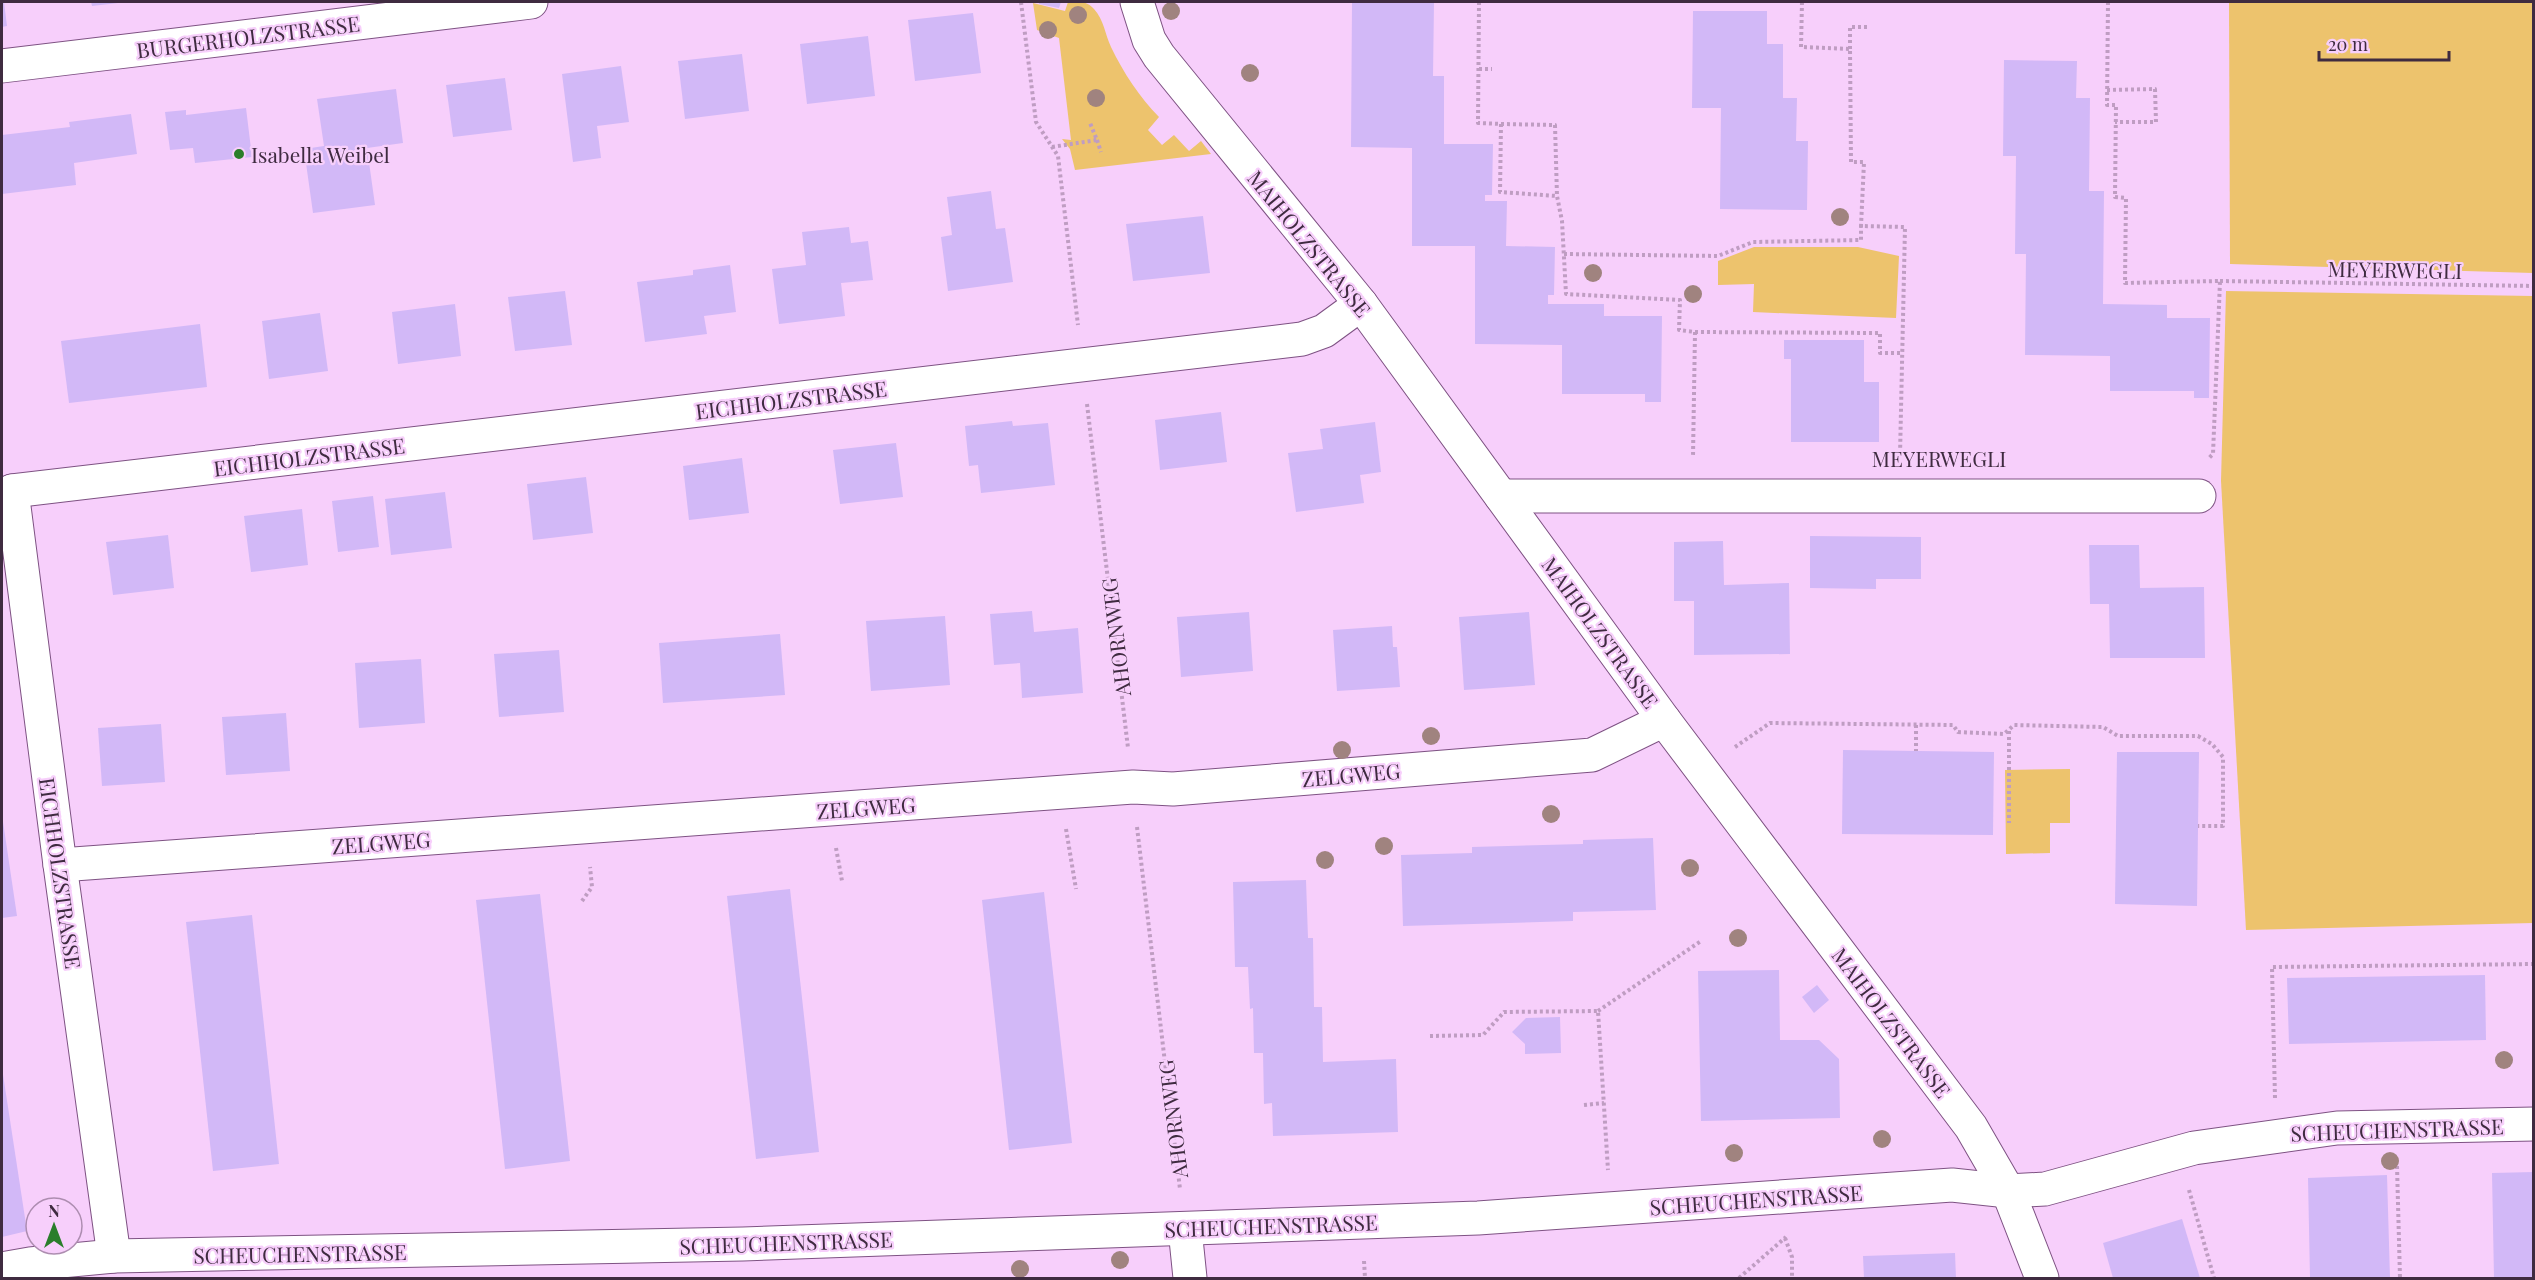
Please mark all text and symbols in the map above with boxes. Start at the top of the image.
street label: BURGERHOLZSTRASSE [135,8,361,64]
scale bar [2319,24,2450,62]
text: 20 m [2328,32,2368,56]
place label: Isabella Weibel [251,140,390,168]
marker: Isabella Weibel [232,147,246,161]
street label: MAIHOLZSTRASSE [1242,164,1378,322]
street label: MEYERWEGLI [2327,254,2463,284]
street label: EICHHOLZSTRASSE [694,373,888,425]
street label: EICHHOLZSTRASSE [212,430,406,482]
street label: MEYERWEGLI [1872,444,2006,472]
street label: MAIHOLZSTRASSE [1537,551,1665,713]
street label: AHORNWEG [1094,576,1136,699]
street label: ZELGWEG [1300,756,1402,792]
street label: EICHHOLZSTRASSE [34,776,88,970]
street label: ZELGWEG [816,790,917,824]
street label: ZELGWEG [331,825,432,859]
street label: MAIHOLZSTRASSE [1826,941,1958,1103]
street label: AHORNWEG [1151,1058,1193,1181]
street label: SCHEUCHENSTRASSE [2290,1111,2504,1147]
street label: SCHEUCHENSTRASSE [1649,1178,1863,1220]
north arrow [24,1196,84,1256]
text: N [48,1200,60,1221]
street label: SCHEUCHENSTRASSE [1164,1207,1378,1243]
street label: SCHEUCHENSTRASSE [679,1224,893,1260]
street label: SCHEUCHENSTRASSE [193,1237,407,1269]

